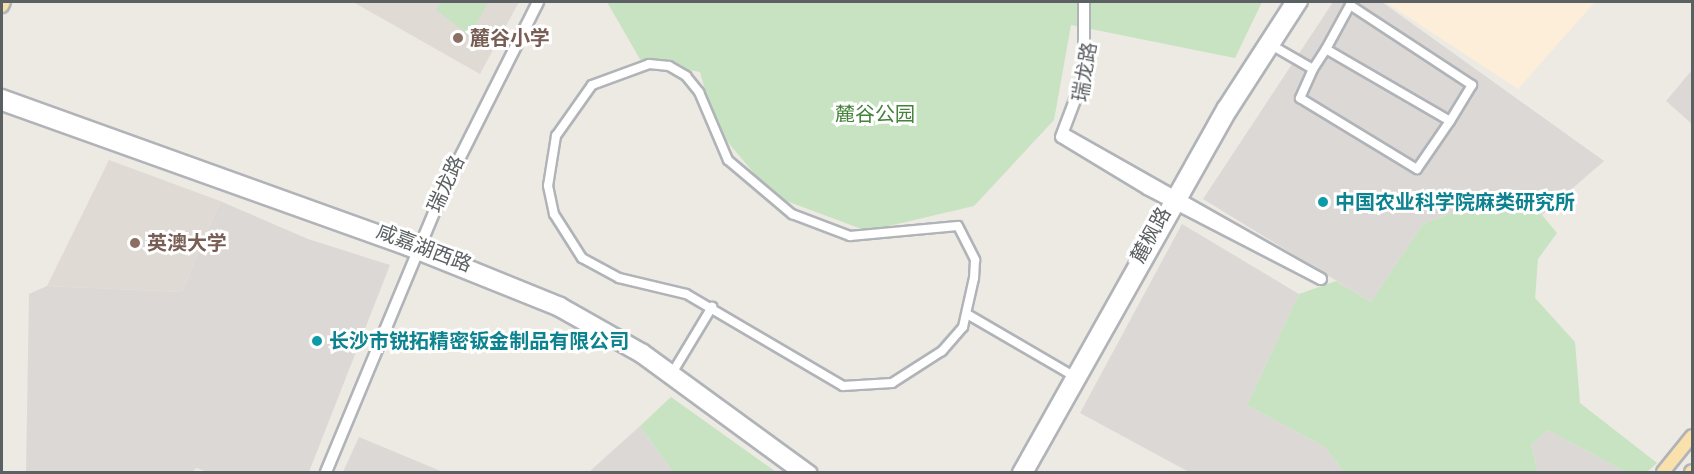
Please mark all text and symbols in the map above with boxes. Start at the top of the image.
place label: 麓谷小学 [470,26,550,50]
marker: 麓谷小学 [451,31,465,45]
street label: 瑞龙路 [1068,40,1102,104]
park label: 麓谷公园 [835,102,915,126]
street label: 瑞龙路 [422,152,470,216]
place label: 中国农业科学院麻类研究所 [1335,190,1575,214]
marker: 中国农业科学院麻类研究所 [1316,195,1330,209]
street label: 麓枫路 [1126,203,1176,267]
street label: 咸嘉湖西路 [373,219,475,277]
place label: 英澳大学 [147,231,227,255]
marker: 英澳大学 [128,236,142,250]
place label: 长沙市锐拓精密钣金制品有限公司 [329,329,629,353]
marker: 长沙市锐拓精密钣金制品有限公司 [310,334,324,348]

